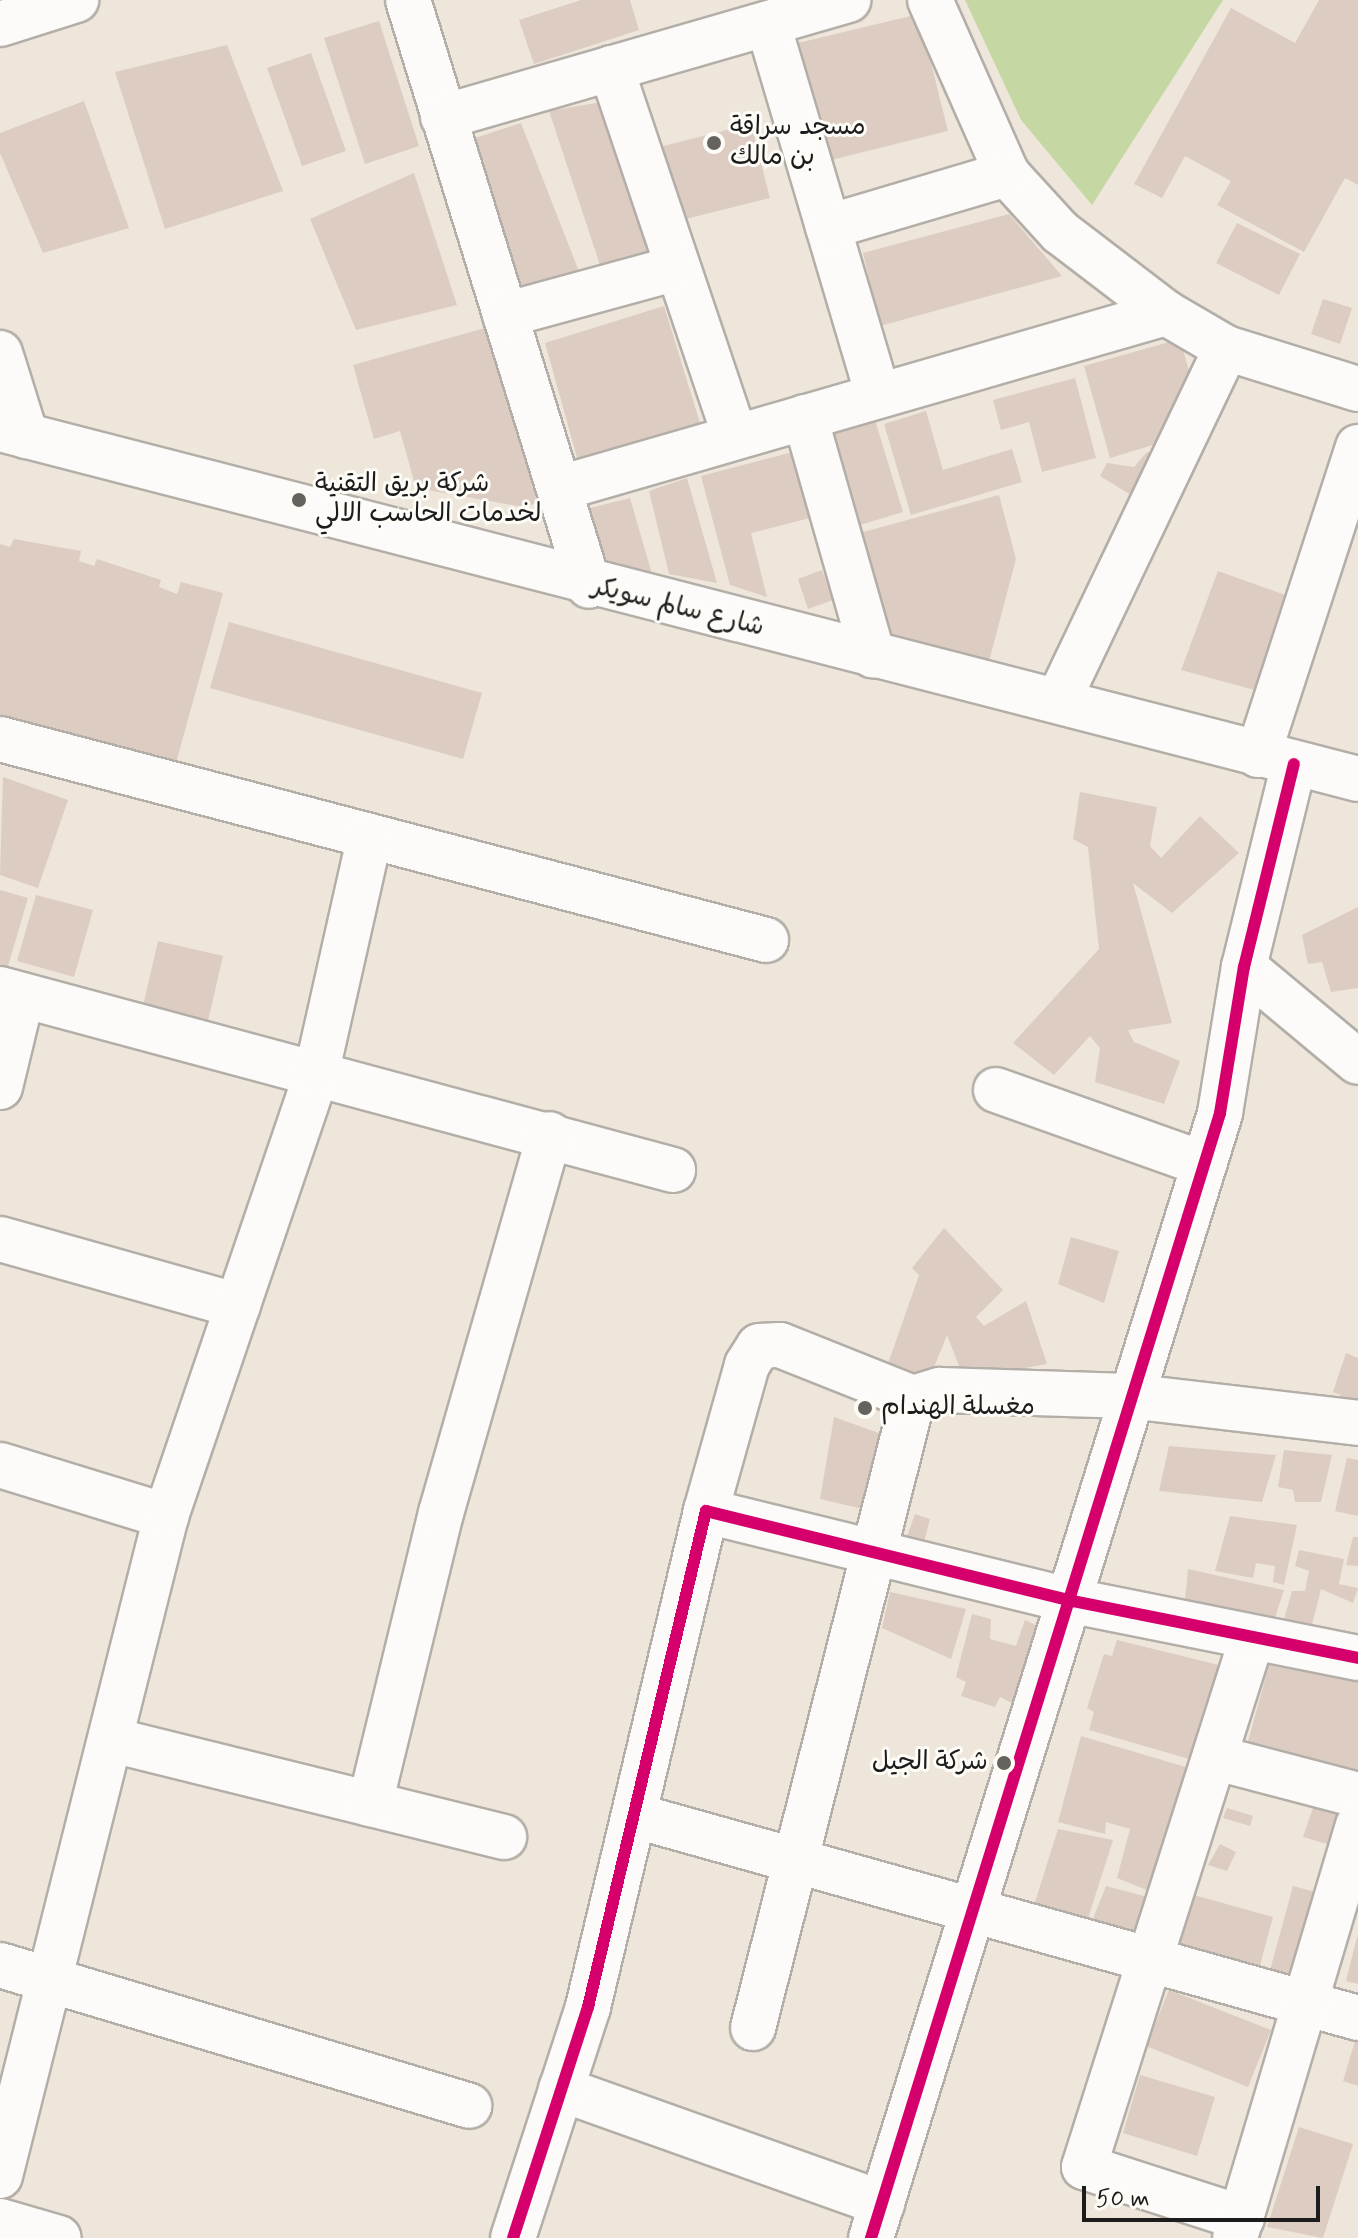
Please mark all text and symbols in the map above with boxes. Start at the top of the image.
place label: مسجد سراقة بن مالك [730,112,866,174]
marker: مسجد سراقة بن مالك [705,134,723,152]
place label: شركة بريق التقنية لخدمات الحاسب الالي [315,469,542,530]
marker: شركة بريق التقنية لخدمات الحاسب الالي [290,491,308,509]
street label: شارع سالم سويكر [589,572,767,644]
place label: مغسلة الهندام [881,1392,1035,1424]
marker: مغسلة الهندام [856,1399,874,1417]
place label: شركة الجيل [872,1747,988,1779]
marker: شركة الجيل [995,1754,1013,1772]
scale bar [1086,2170,1324,2220]
text: 50 m [1096,2184,1150,2215]

